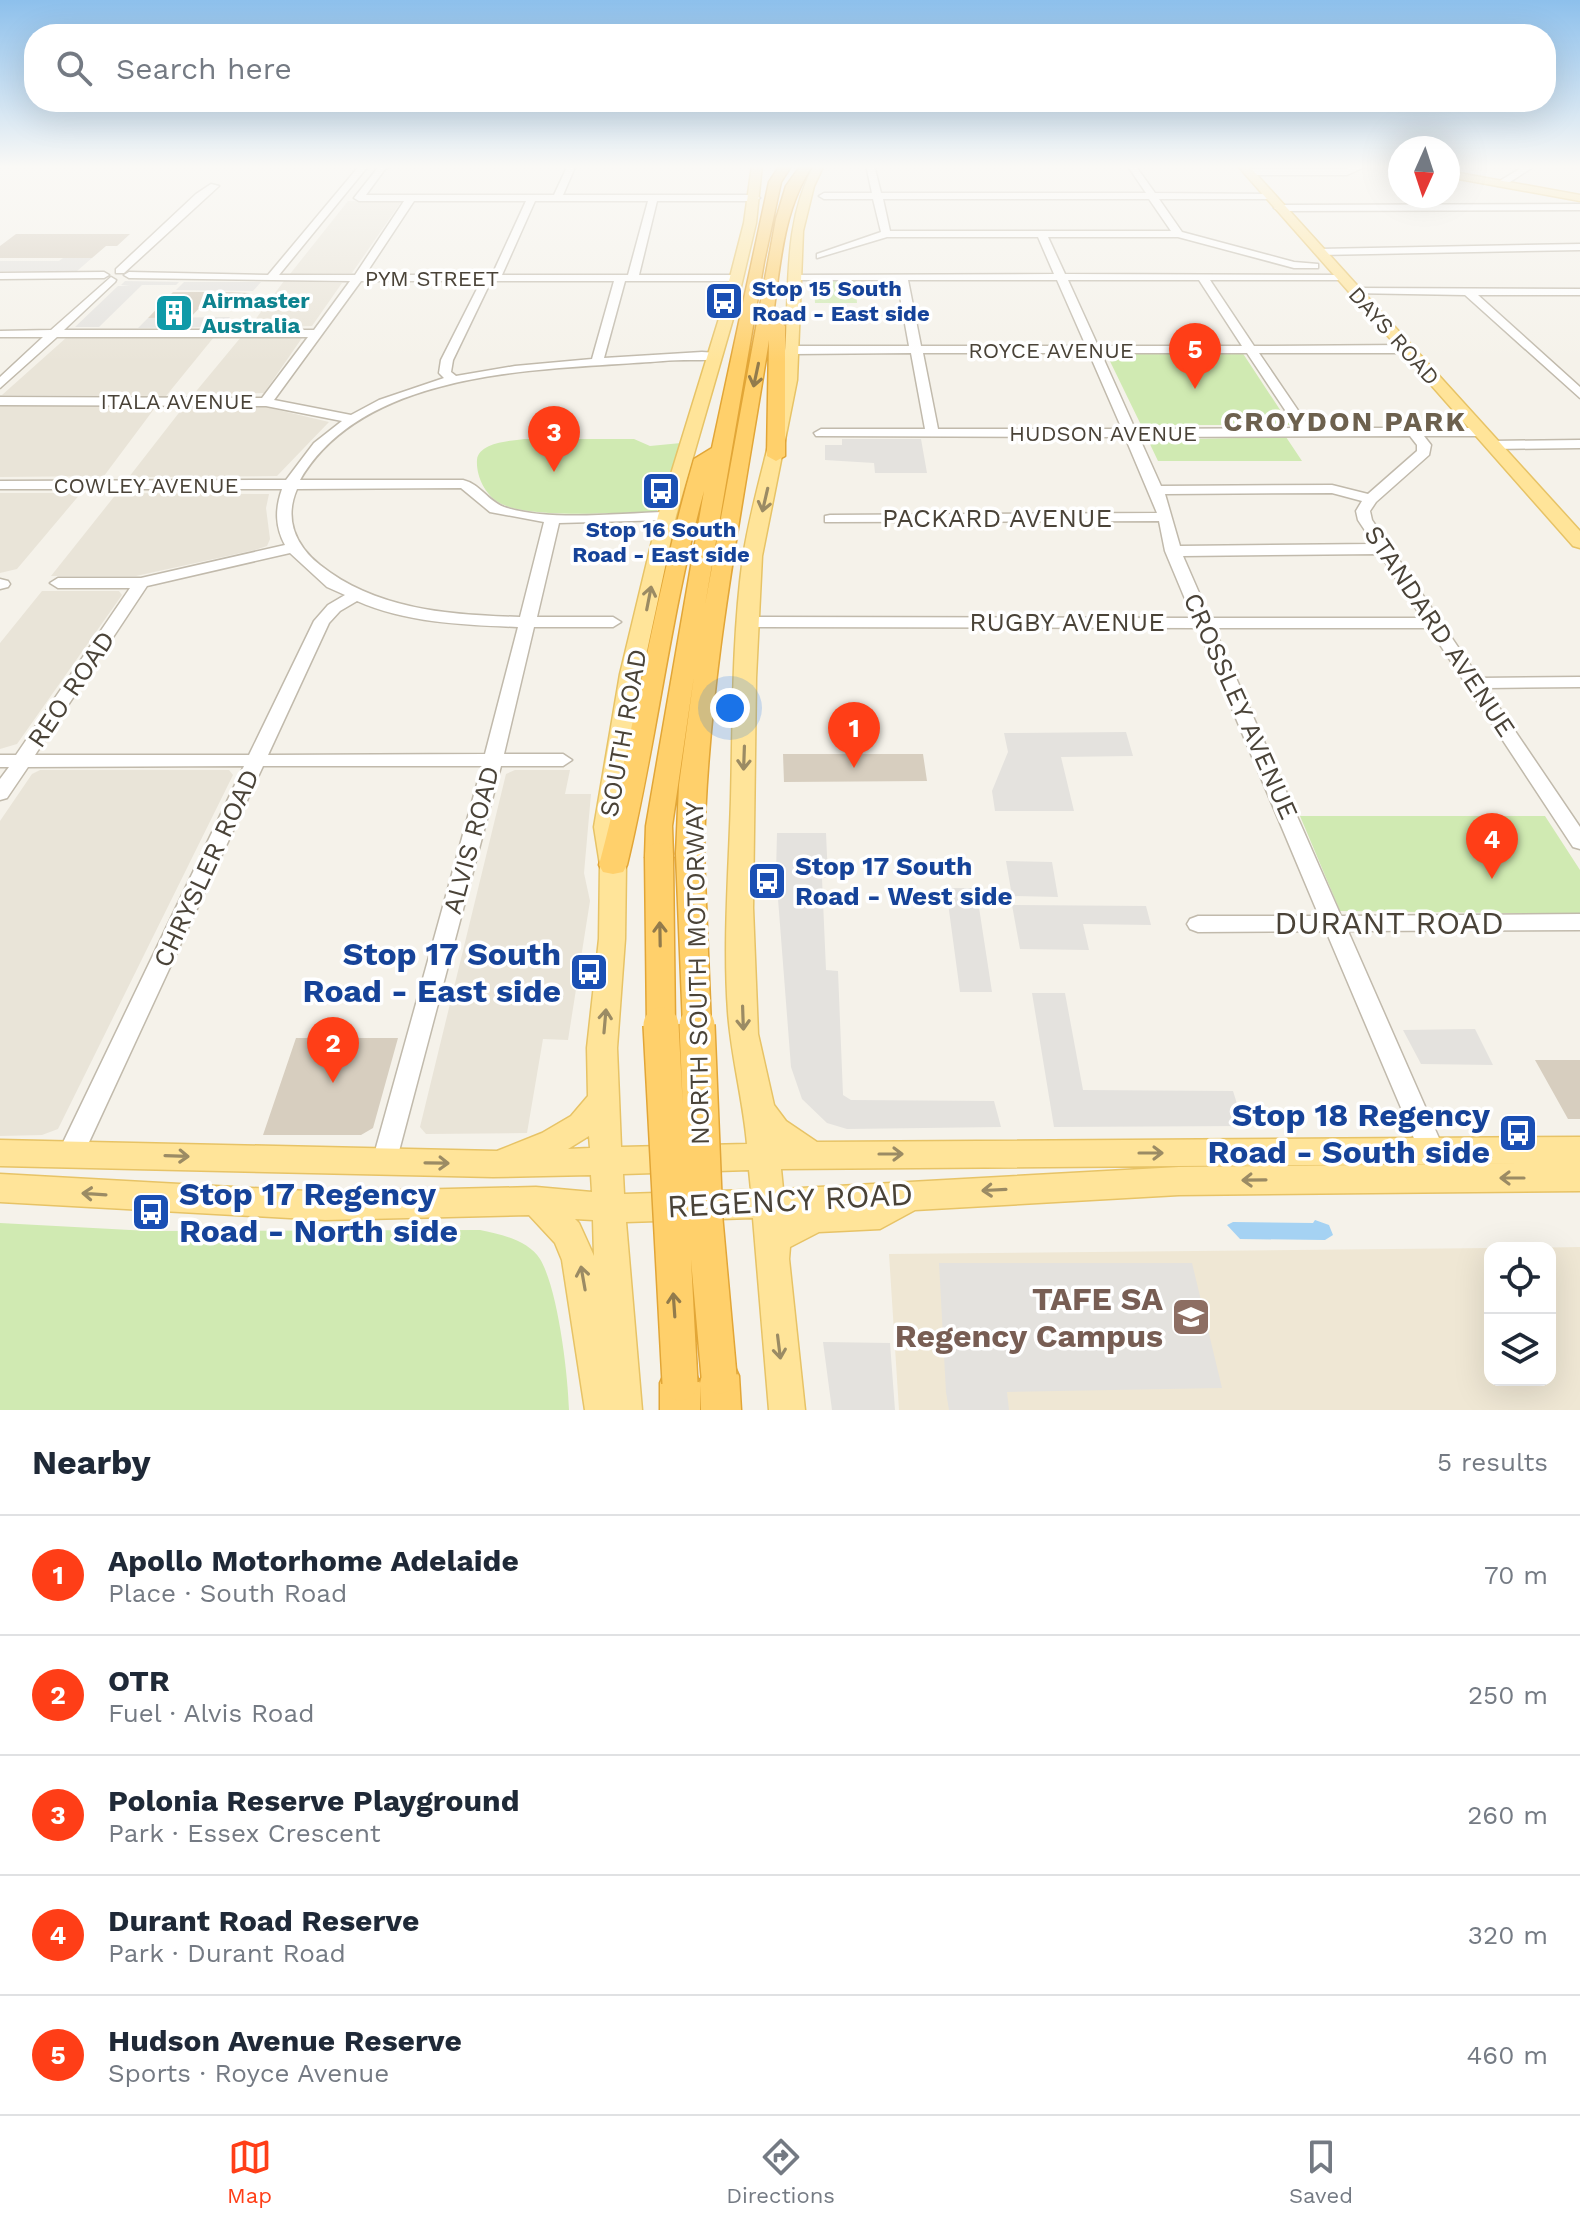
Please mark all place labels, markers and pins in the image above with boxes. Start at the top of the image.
place label: Stop 15 South Road - East side [752,276,930,326]
bus stop icon: Stop 15 South Road - East side [703,280,745,322]
place label: Airmaster Australia [202,288,310,338]
building icon: Airmaster Australia [153,292,195,334]
pin: 5 [1169,323,1221,389]
pin: 3 [528,406,580,472]
bus stop icon: Stop 16 South Road - East side [640,470,682,512]
place label: Stop 16 South Road - East side [572,517,750,567]
pin: 1 [828,702,880,768]
pin: 4 [1466,813,1518,879]
place label: Stop 17 South Road - West side [795,851,1013,911]
bus stop icon: Stop 17 South Road - West side [746,860,788,902]
place label: Stop 17 South Road - East side [303,935,561,1010]
bus stop icon: Stop 17 South Road - East side [568,951,610,993]
pin: 2 [307,1017,359,1083]
place label: Stop 18 Regency Road - South side [1208,1096,1491,1171]
bus stop icon: Stop 18 Regency Road - South side [1497,1112,1539,1154]
place label: Stop 17 Regency Road - North side [179,1175,458,1250]
bus stop icon: Stop 17 Regency Road - North side [130,1191,172,1233]
place label: TAFE SA Regency Campus [895,1280,1163,1355]
school or university icon: TAFE SA Regency Campus [1170,1296,1212,1338]

